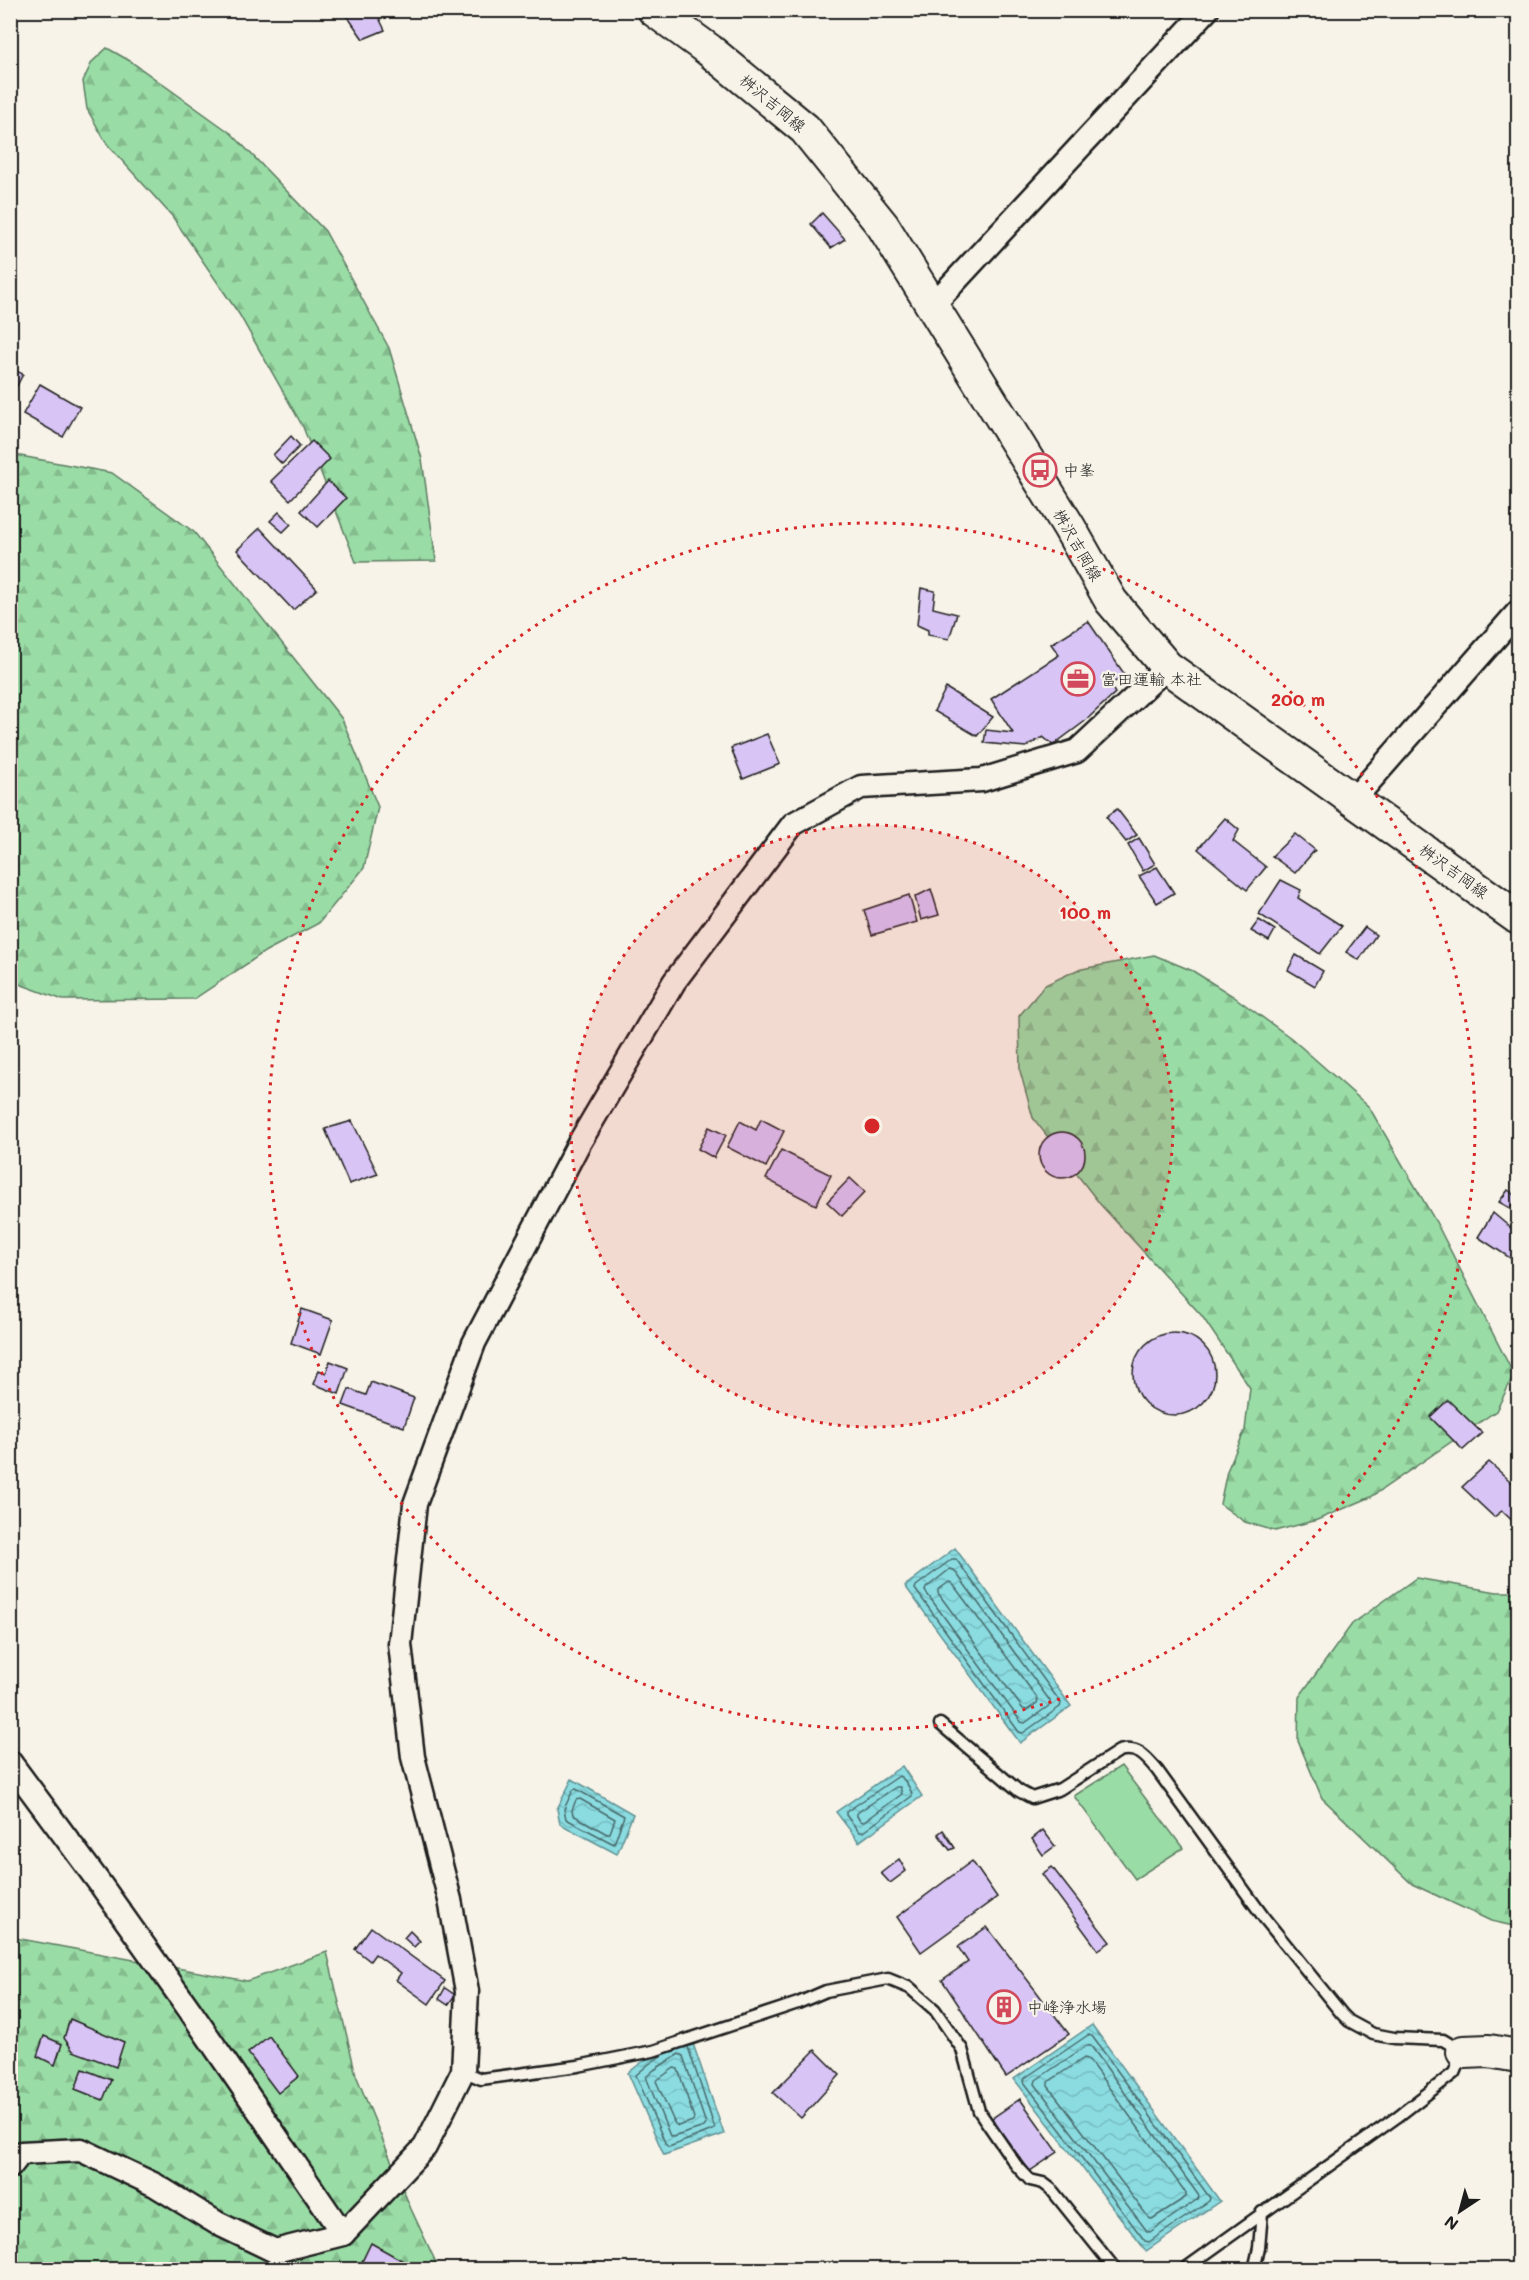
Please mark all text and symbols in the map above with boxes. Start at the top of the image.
street label: 桝沢吉岡線 [736,69,811,136]
bus stop icon: 中峯 [1022,452,1058,488]
place label: 中峯 [1063,459,1095,480]
street label: 桝沢吉岡線 [1049,505,1108,585]
office icon: 富田運輸 本社 [1060,661,1096,697]
place label: 富田運輸 本社 [1101,668,1202,689]
text: 200 m [1271,687,1325,711]
street label: 桝沢吉岡線 [1416,839,1493,903]
text: 100 m [1059,900,1111,924]
centre of rings [862,1116,882,1136]
building icon: 中峰浄水場 [986,1989,1022,2025]
place label: 中峰浄水場 [1027,1996,1107,2017]
north arrow [1430,2181,1490,2241]
text: N [1440,2211,1462,2236]

